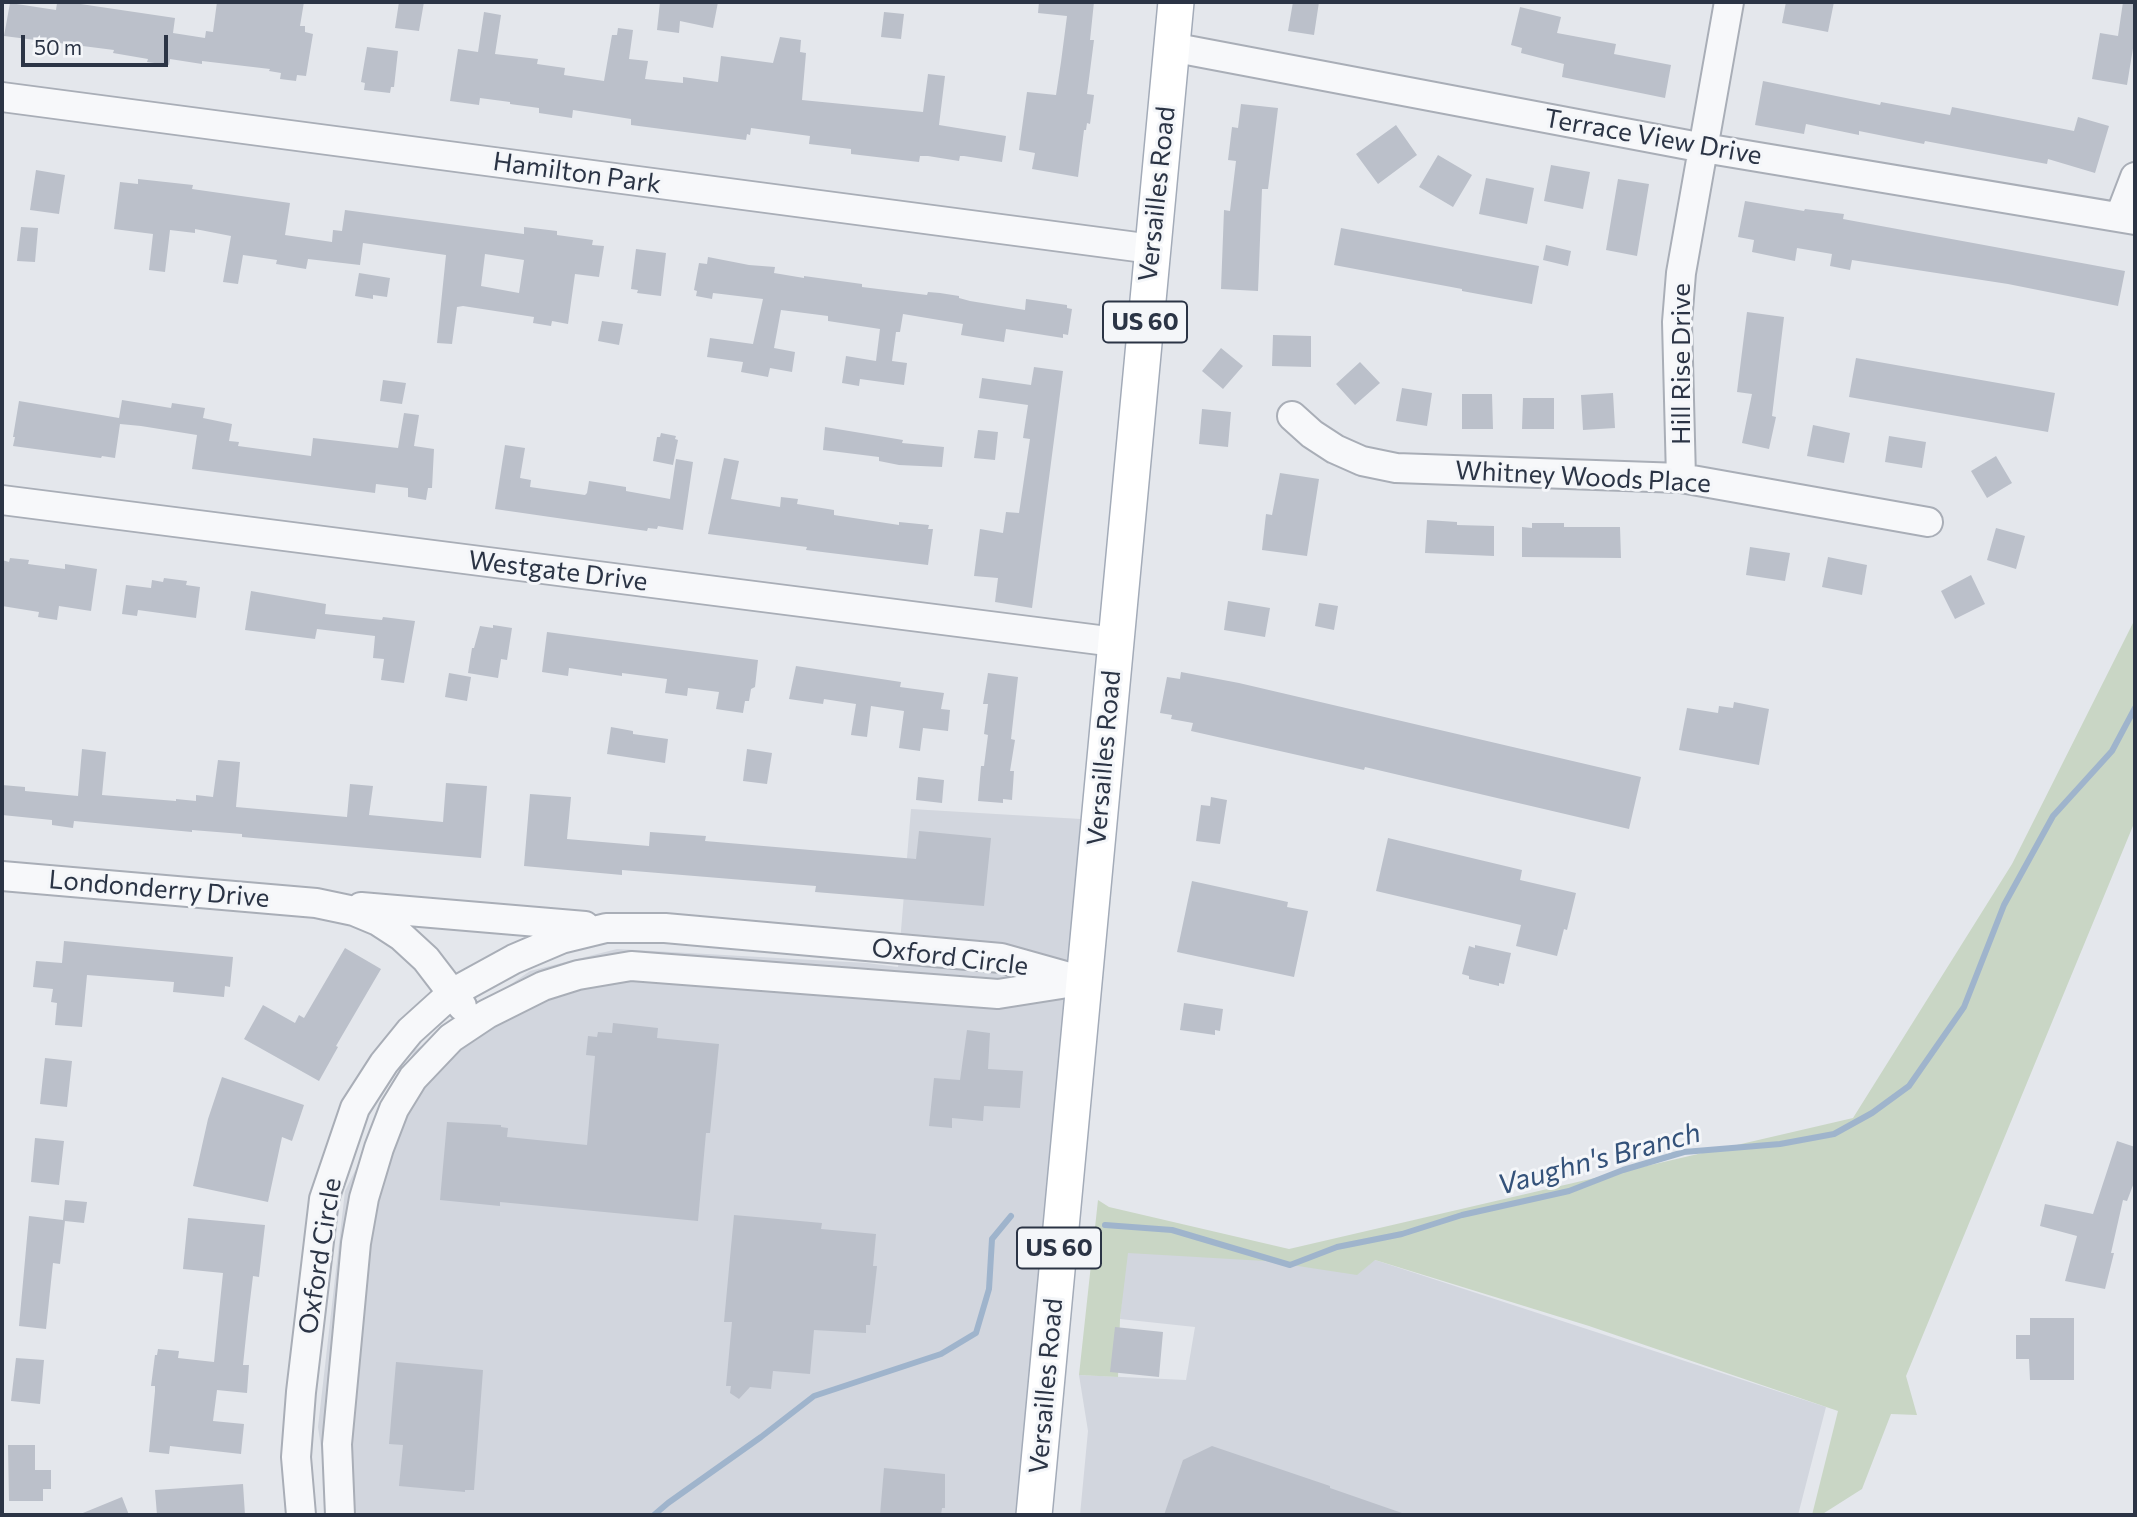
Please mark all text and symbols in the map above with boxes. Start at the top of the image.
scale bar [24,21,172,65]
text: 50 m [34,34,82,59]
street label: Terrace View Drive [1542,102,1764,172]
street label: Versailles Road [1132,105,1182,283]
street label: Hamilton Park [491,146,663,200]
street label: Hill Rise Drive [1665,283,1697,445]
road number: US 60 [1103,302,1187,342]
street label: Whitney Woods Place [1454,455,1712,499]
street label: Westgate Drive [467,545,649,597]
street label: Versailles Road [1081,669,1127,847]
street label: Londonderry Drive [47,864,271,914]
street label: Oxford Circle [870,932,1030,982]
water label: Vaughn's Branch [1494,1116,1704,1202]
street label: Oxford Circle [292,1176,348,1336]
road number: US 60 [1017,1228,1101,1268]
street label: Versailles Road [1023,1297,1069,1475]

